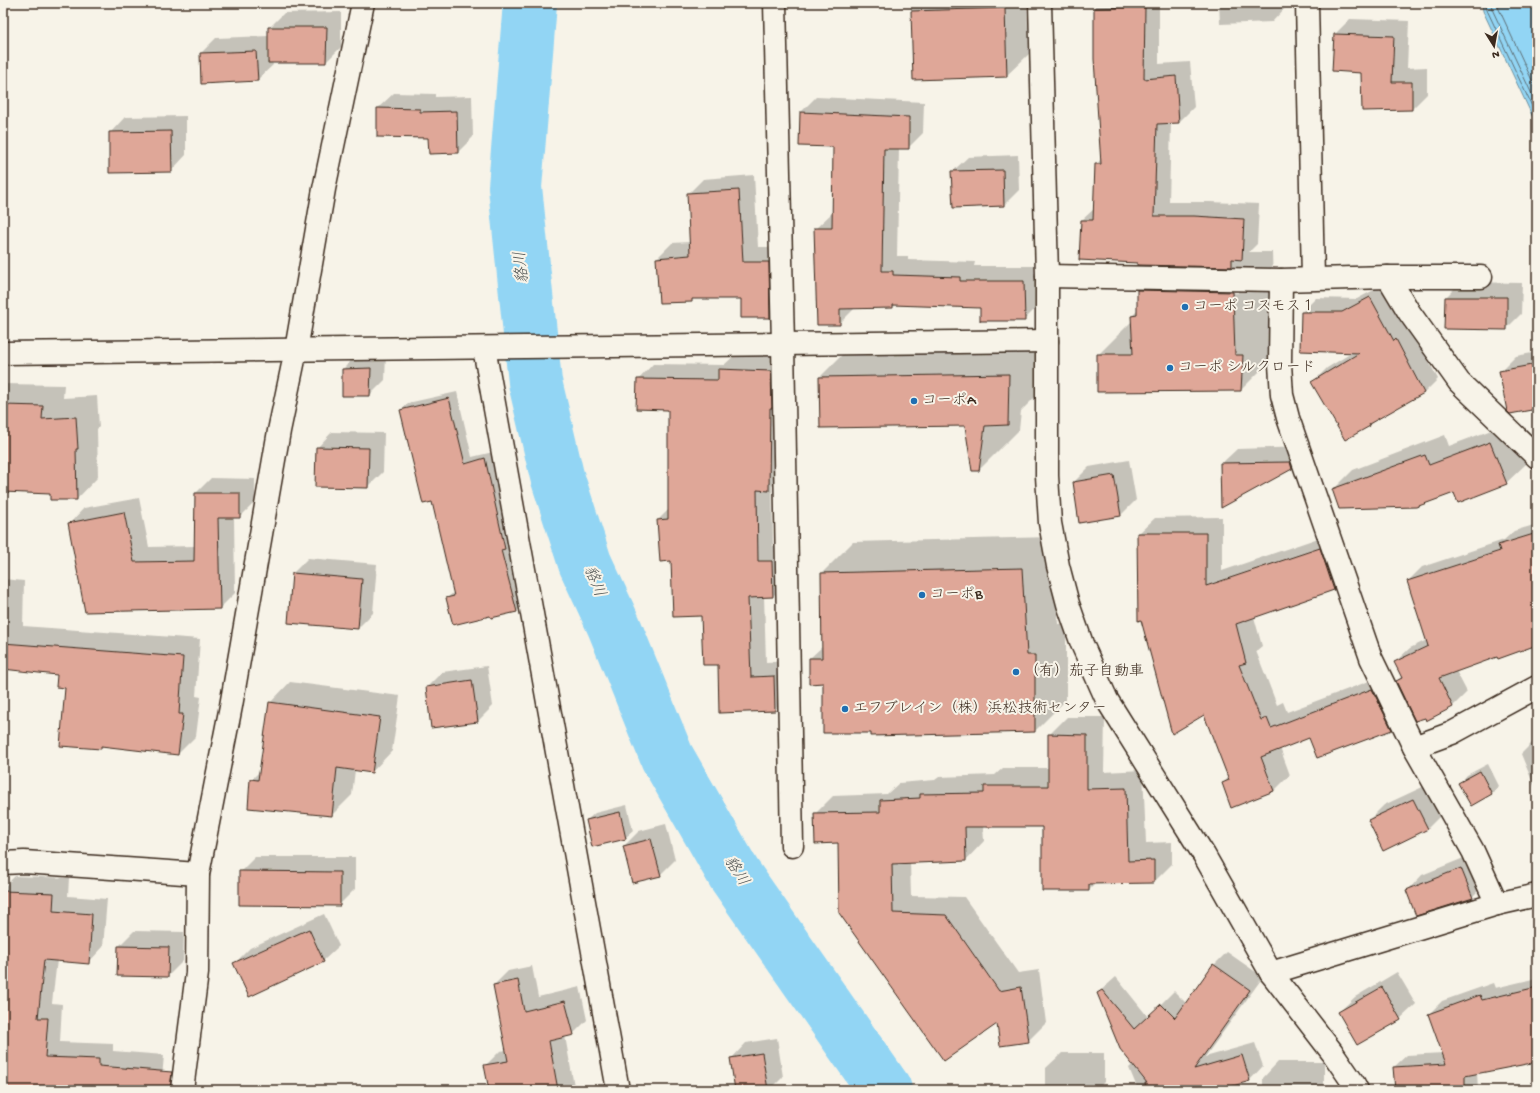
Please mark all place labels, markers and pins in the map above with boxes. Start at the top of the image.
place label: コーポ コスモス１ [1193,298,1316,316]
marker: コーポ コスモス１ [1180,302,1190,312]
place label: コーポ シルクロード [1178,359,1316,377]
marker: コーポ シルクロード [1165,363,1175,373]
place label: コーポA [922,392,977,410]
marker: コーポA [909,396,919,406]
place label: コーポB [930,586,983,604]
marker: コーポB [917,590,927,600]
place label: （有）茄子自動車 [1024,662,1144,681]
marker: （有）茄子自動車 [1011,667,1021,677]
place label: エフブレイン（株）浜松技術センター [853,699,1107,718]
marker: エフブレイン（株）浜松技術センター [840,704,850,714]

